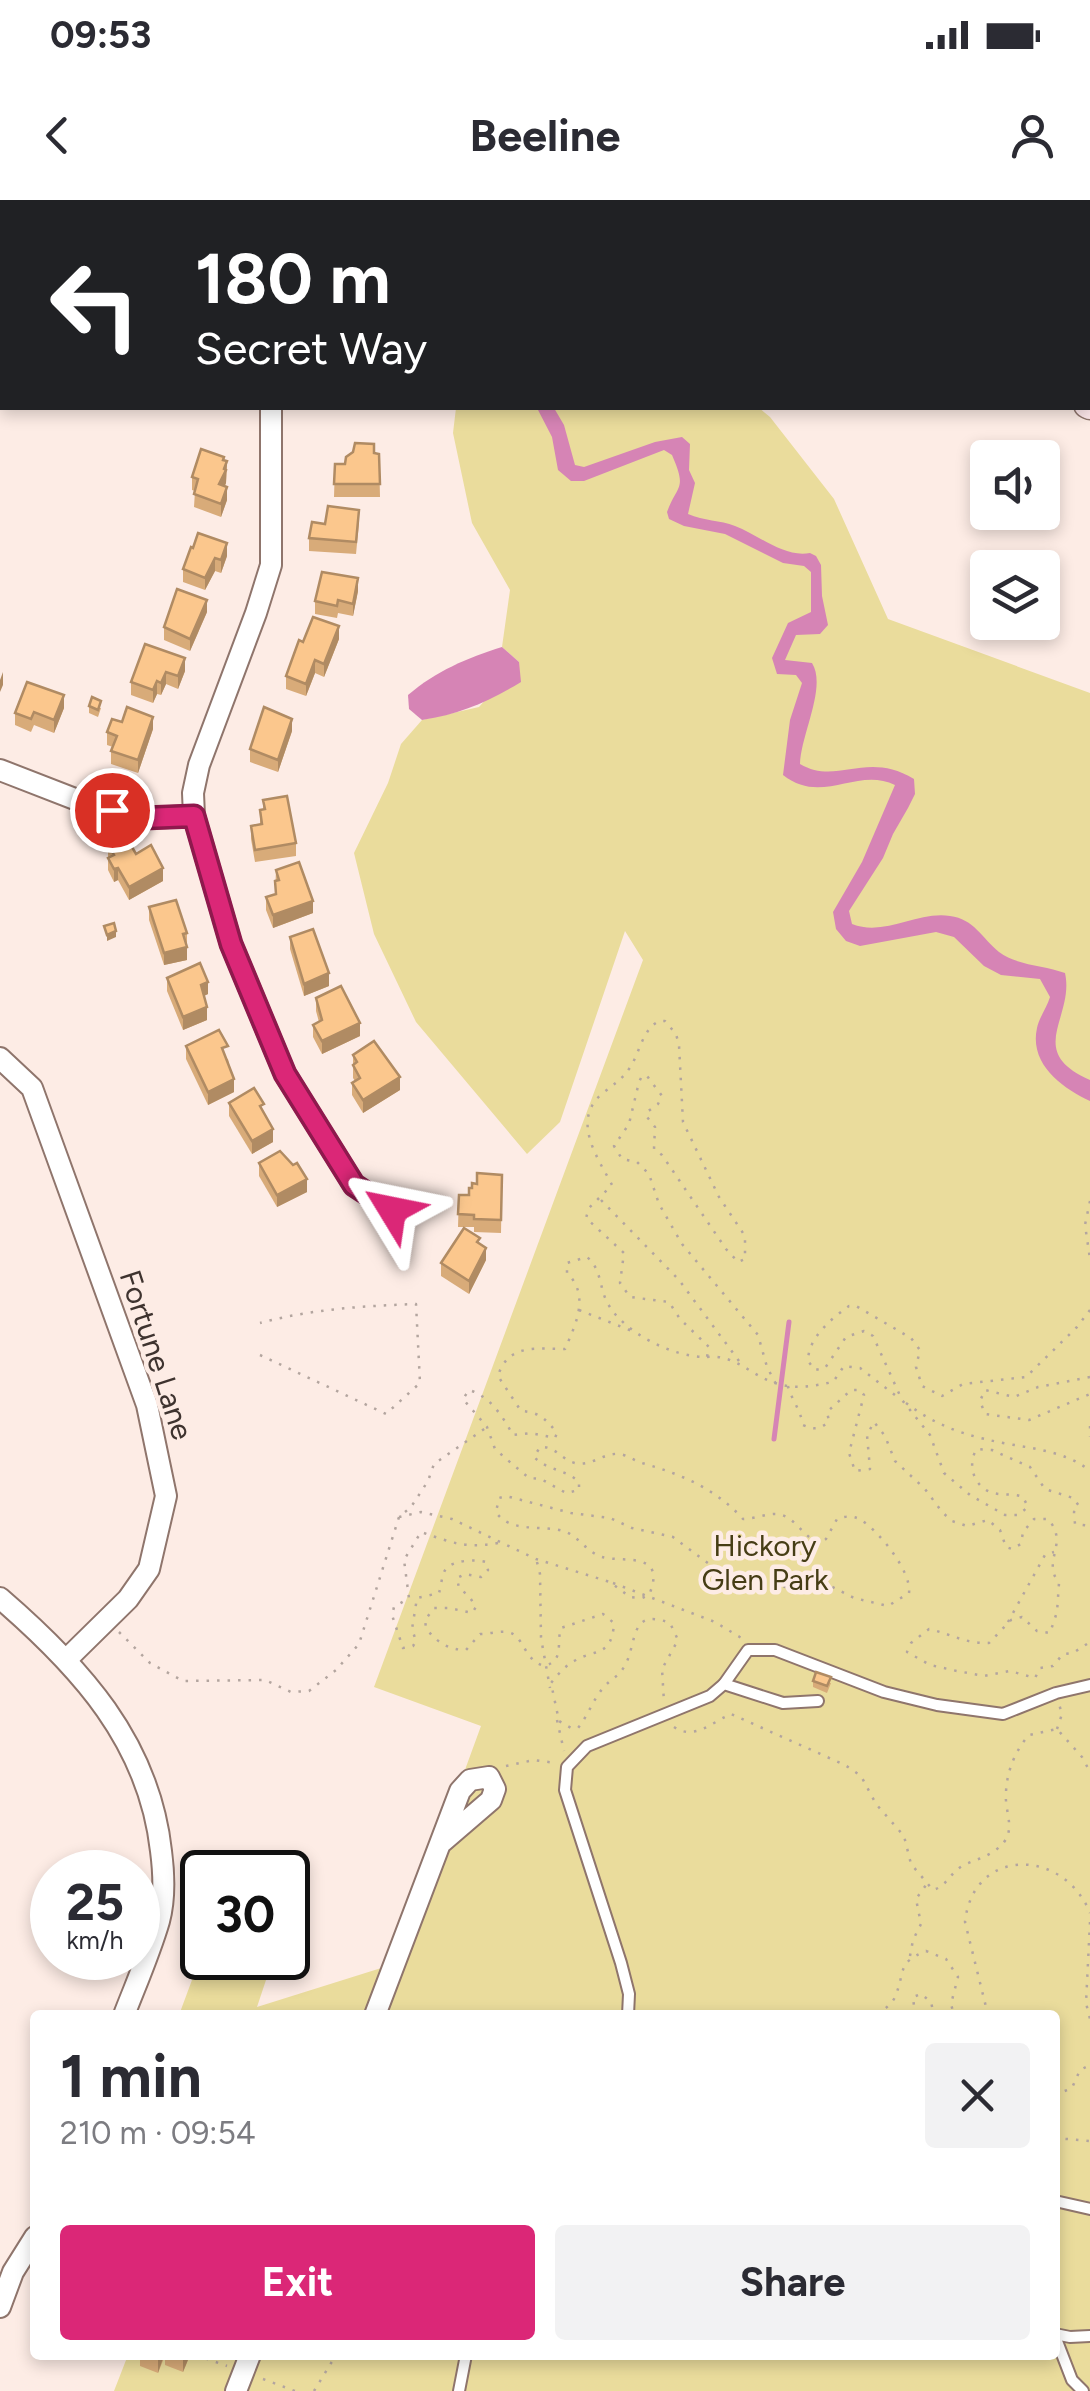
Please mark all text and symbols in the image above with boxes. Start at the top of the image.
text: 09:53 [50,12,151,58]
icon: back [30,108,85,163]
text: Beeline [470,108,620,162]
icon: person [1005,108,1060,163]
text: 180 m [195,236,390,321]
icon: left [30,240,160,370]
text: Secret Way [195,321,427,375]
map controls [970,440,1060,640]
button: sound [970,440,1060,530]
button: layers [970,550,1060,640]
pin [70,768,155,853]
icon: arrive [85,783,140,838]
position arrow [340,1158,444,1262]
street label: Fortune Lane [112,1265,201,1444]
park label: Hickory Glen Park [702,1527,829,1598]
speed limit sign: 30 [180,1850,310,1980]
text: 25 [66,1872,124,1933]
text: km/h [66,1925,124,1955]
text: 1 min [60,2040,202,2112]
button: close [925,2043,1030,2148]
text: 210 m · 09:54 [60,2114,256,2152]
button: Exit [60,2225,535,2340]
button: Share [555,2225,1030,2340]

